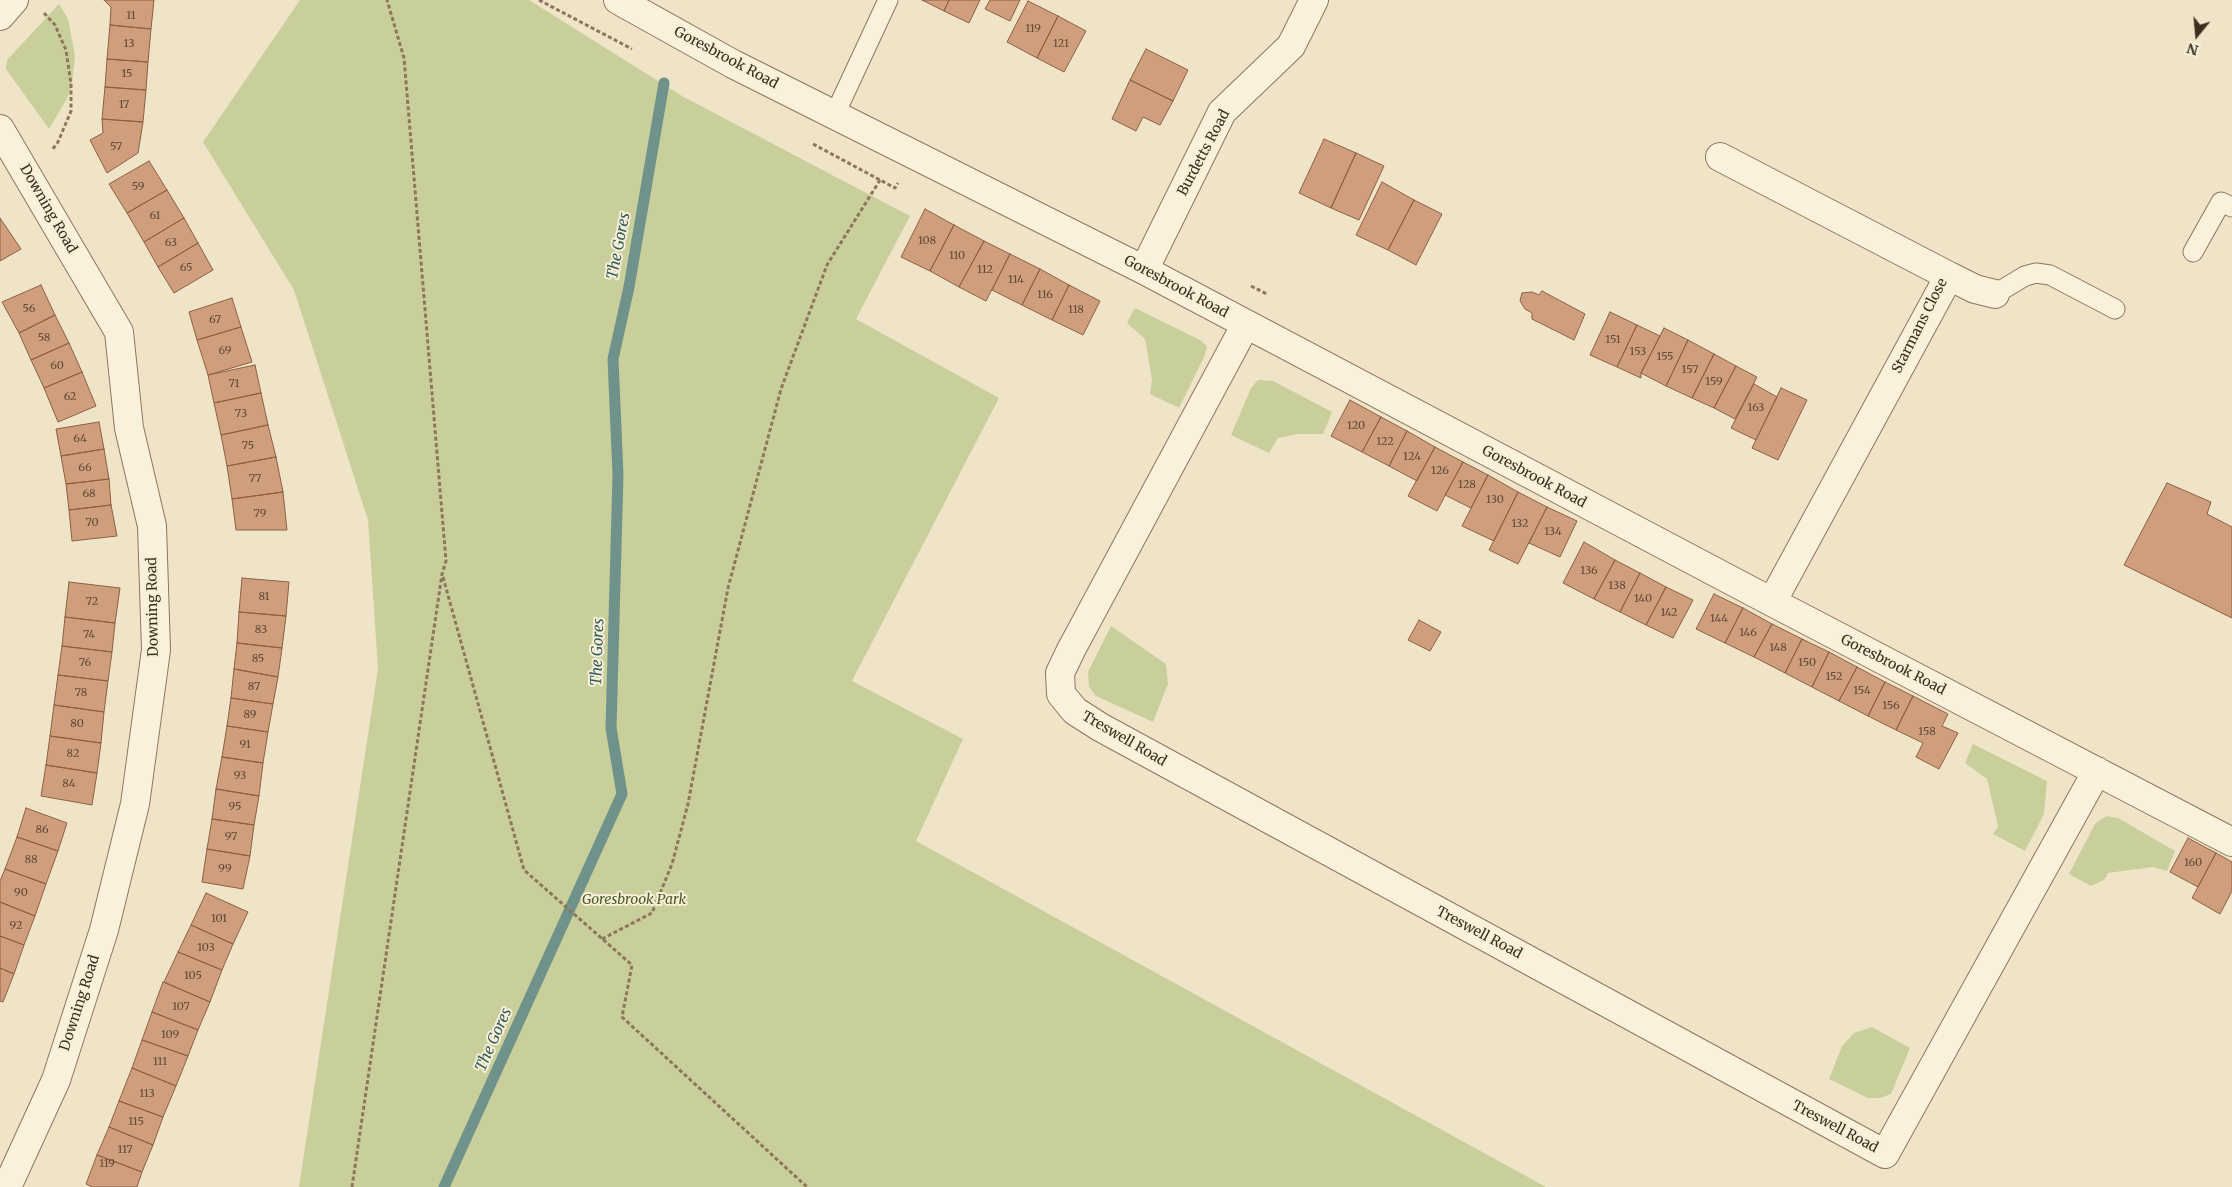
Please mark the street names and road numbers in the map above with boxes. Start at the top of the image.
street label: Goresbrook Road [671,23,781,93]
street label: Burdetts Road [1174,107,1234,199]
street label: Downing Road [16,162,80,256]
street label: Goresbrook Road [1121,252,1231,322]
street label: Starmans Close [1889,276,1951,376]
street label: Goresbrook Road [1479,442,1589,512]
street label: Downing Road [144,557,162,657]
street label: Goresbrook Road [1838,631,1948,699]
street label: Treswell Road [1079,708,1169,770]
street label: Treswell Road [1433,903,1525,963]
street label: Downing Road [57,953,103,1053]
street label: Treswell Road [1789,1097,1881,1157]

